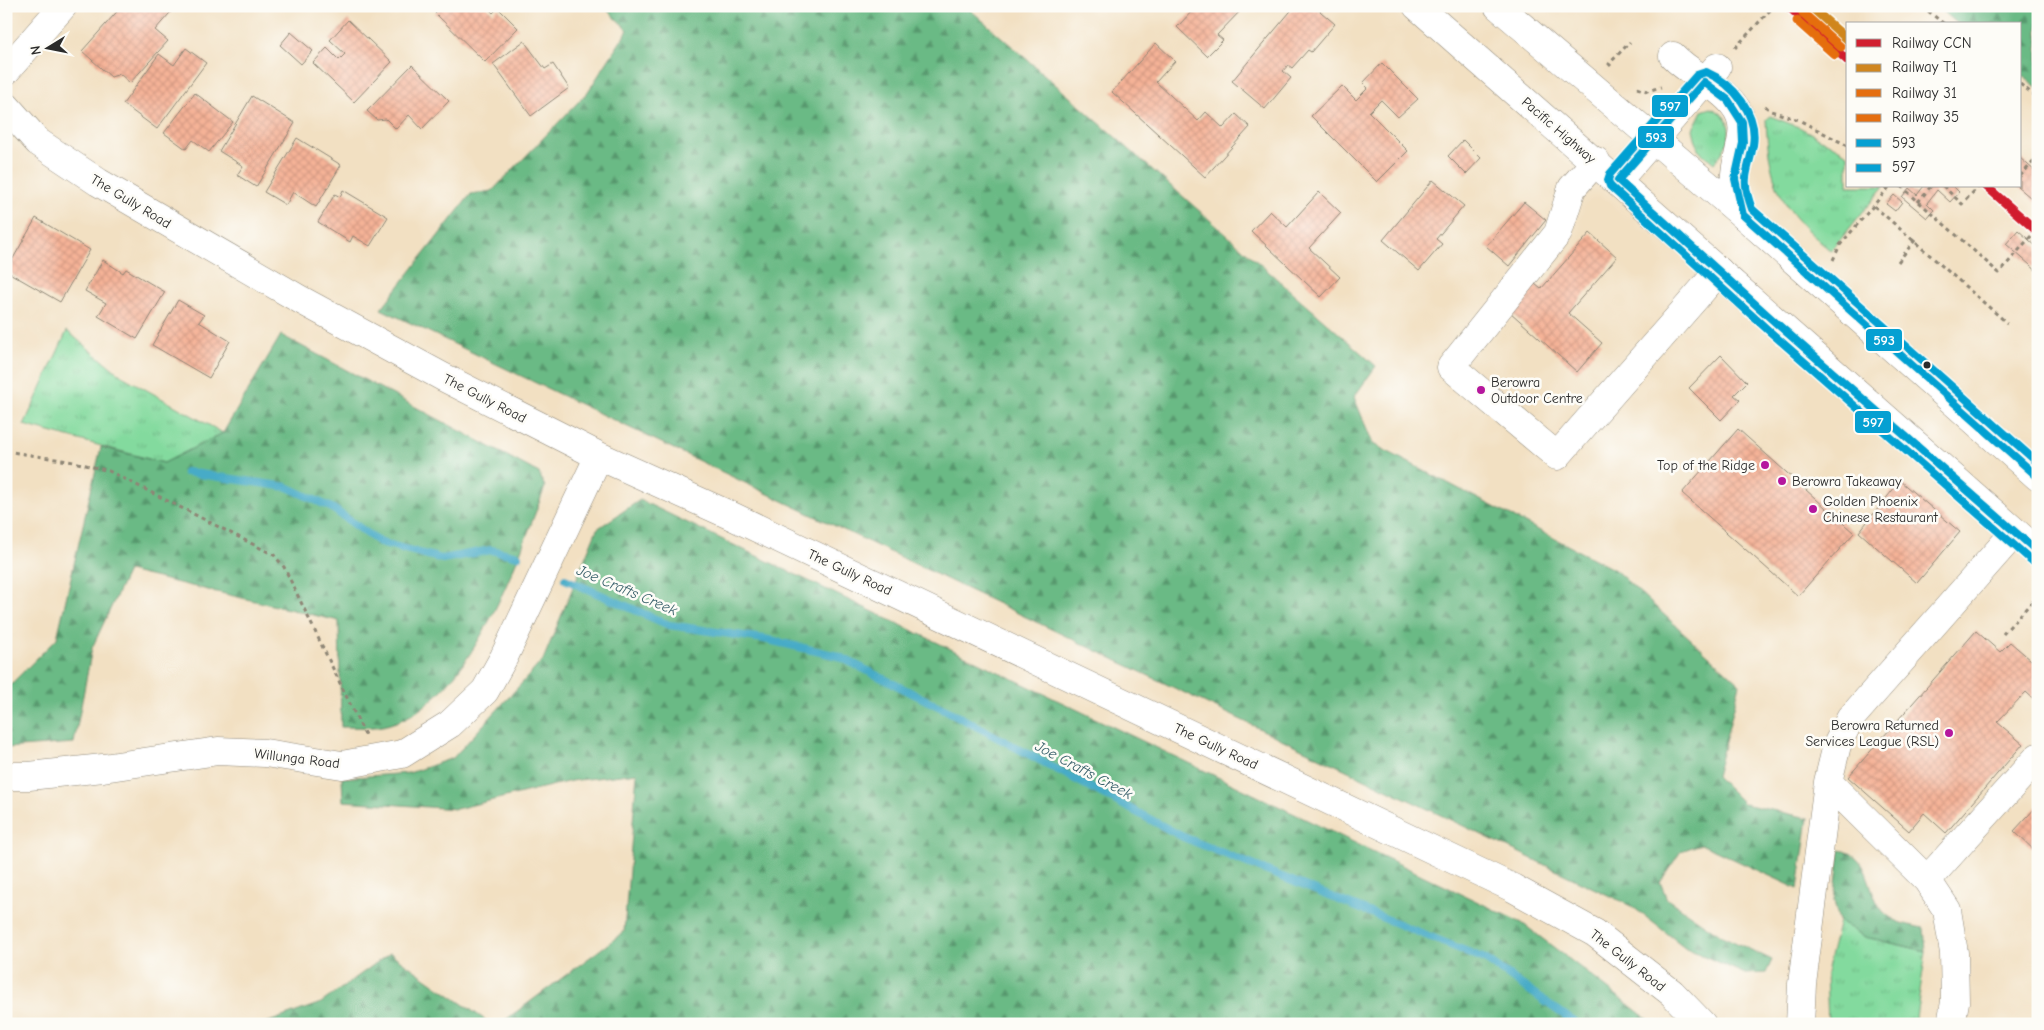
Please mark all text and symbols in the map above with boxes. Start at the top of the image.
north arrow [22,22,72,72]
legend [1846,22,2022,188]
text: Railway CCN [1892,34,1972,52]
text: N [27,44,45,56]
text: Railway T1 [1892,58,1957,76]
text: Railway 31 [1892,84,1957,102]
street label: Pacific Highway [1518,94,1600,168]
line badge: 597 [1651,94,1689,118]
text: 597 [1659,98,1681,115]
text: Railway 35 [1892,108,1959,126]
line badge: 593 [1637,125,1675,149]
text: 593 [1645,129,1667,146]
text: 593 [1892,134,1916,152]
text: 597 [1892,158,1915,176]
street label: The Gully Road [87,171,174,232]
line badge: 593 [1865,328,1903,352]
text: 593 [1873,332,1895,349]
unlabelled marker [1922,360,1932,370]
street label: The Gully Road [440,370,529,427]
place label: Berowra Outdoor Centre [1491,374,1583,407]
marker: Berowra Outdoor Centre [1475,384,1487,396]
line badge: 597 [1854,410,1892,434]
text: 597 [1862,414,1884,431]
place label: Top of the Ridge [1657,457,1755,474]
marker: Top of the Ridge [1759,459,1771,471]
place label: Berowra Takeaway [1792,473,1902,490]
marker: Berowra Takeaway [1776,475,1788,487]
place label: Golden Phoenix Chinese Restaurant [1823,493,1939,526]
marker: Golden Phoenix Chinese Restaurant [1807,503,1819,515]
street label: The Gully Road [805,546,895,599]
water label: Joe Crafts Creek [573,560,680,620]
place label: Berowra Returned Services League (RSL) [1805,717,1939,750]
street label: The Gully Road [1171,720,1261,773]
marker: Berowra Returned Services League (RSL) [1943,727,1955,739]
water label: Joe Crafts Creek [1032,736,1136,803]
street label: Willunga Road [253,745,341,772]
street label: The Gully Road [1587,926,1669,995]

